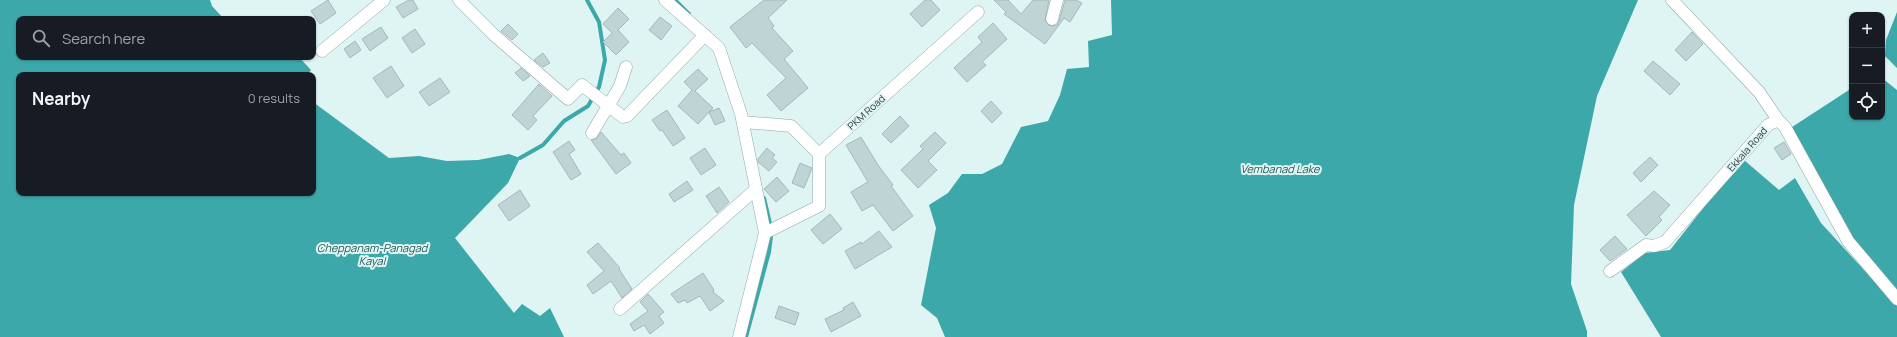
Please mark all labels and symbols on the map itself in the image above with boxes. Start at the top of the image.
street label: PKM Road [844,91,888,133]
street label: Ekkala Road [1724,124,1770,174]
water label: Vembanad Lake [1240,161,1320,176]
water label: Cheppanam-Panagad Kayal [317,240,429,268]

